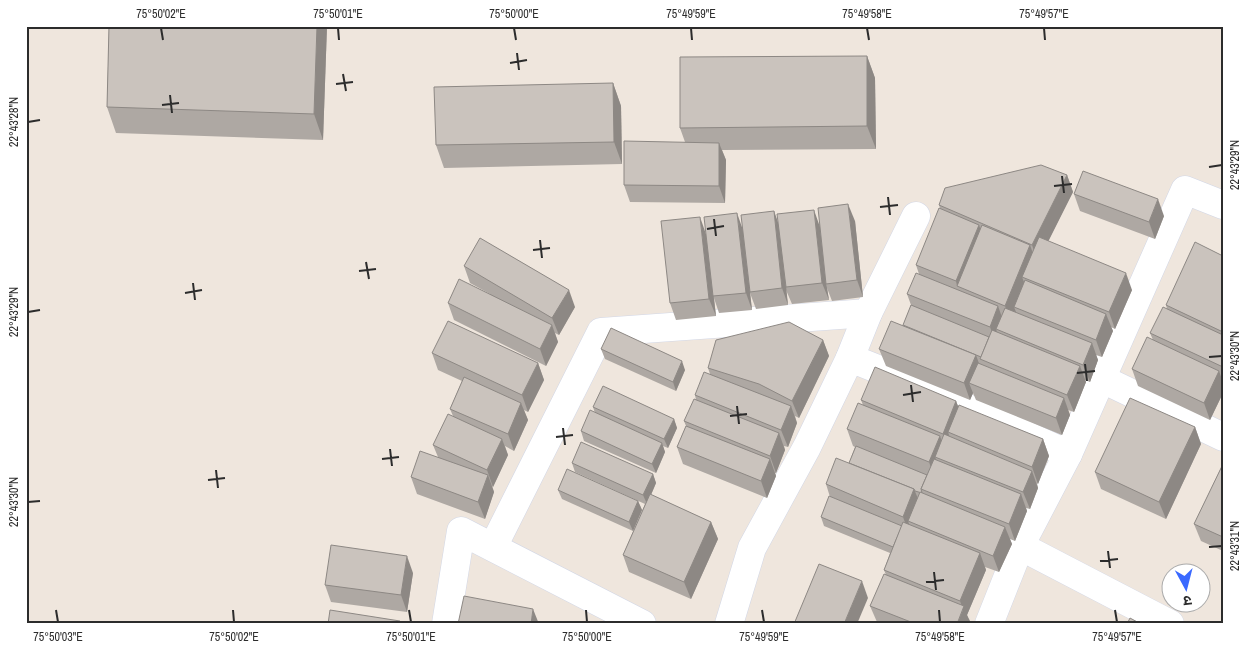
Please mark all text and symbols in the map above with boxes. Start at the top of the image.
text: 75°50'02"E [136,6,186,22]
text: 75°50'01"E [313,6,363,22]
text: 75°50'00"E [489,6,539,22]
text: 75°49'59"E [666,6,716,22]
text: 75°49'58"E [842,6,892,22]
text: 75°49'57"E [1019,6,1069,22]
text: 22°43'28"N [6,97,22,147]
text: 22°43'29"N [1227,140,1243,190]
text: 22°43'29"N [6,287,22,337]
text: 22°43'30"N [1227,331,1243,381]
text: 22°43'30"N [6,477,22,527]
text: 22°43'31"N [1227,521,1243,571]
north arrow [1162,562,1212,612]
text: उ [1182,591,1193,610]
text: 75°50'03"E [33,629,83,645]
text: 75°50'02"E [209,629,259,645]
text: 75°50'01"E [386,629,436,645]
text: 75°50'00"E [562,629,612,645]
text: 75°49'59"E [739,629,789,645]
text: 75°49'58"E [915,629,965,645]
text: 75°49'57"E [1092,629,1142,645]

